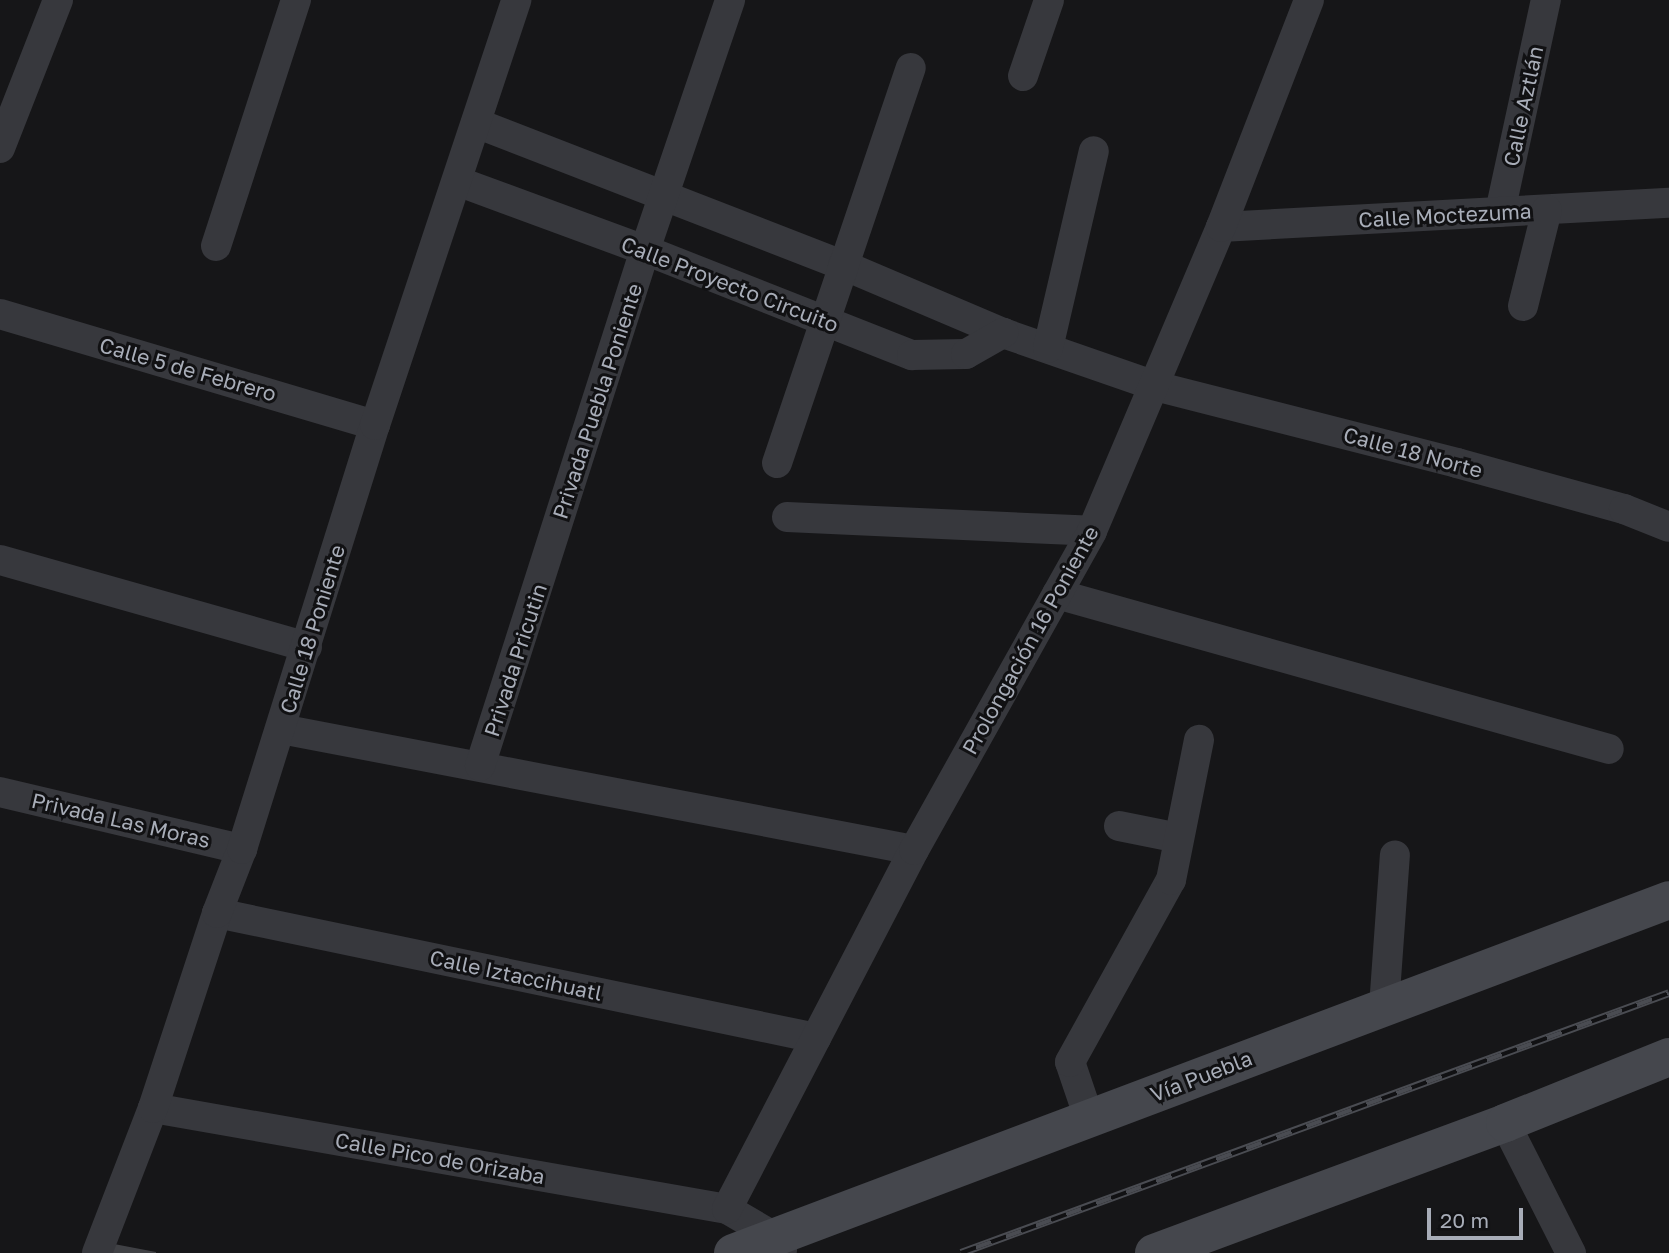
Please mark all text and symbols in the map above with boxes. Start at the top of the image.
street label: Calle Aztlán [1498,44,1548,168]
street label: Calle Moctezuma [1358,198,1532,232]
street label: Calle Proyecto Circuito [618,231,842,337]
street label: Privada Puebla Poniente [547,280,647,522]
street label: Calle 5 de Febrero [97,332,279,406]
street label: Calle 18 Norte [1341,421,1485,483]
street label: Prolongación 16 Poniente [957,521,1103,759]
street label: Calle 18 Poniente [274,542,350,716]
street label: Privada Pricutin [478,580,552,740]
street label: Privada Las Moras [29,787,213,853]
street label: Calle Iztaccihuatl [427,944,605,1006]
street label: Vía Puebla [1147,1045,1255,1107]
street label: Calle Pico de Orizaba [333,1127,547,1189]
scale bar [1431,1194,1527,1238]
text: 20 m [1440,1207,1489,1233]

